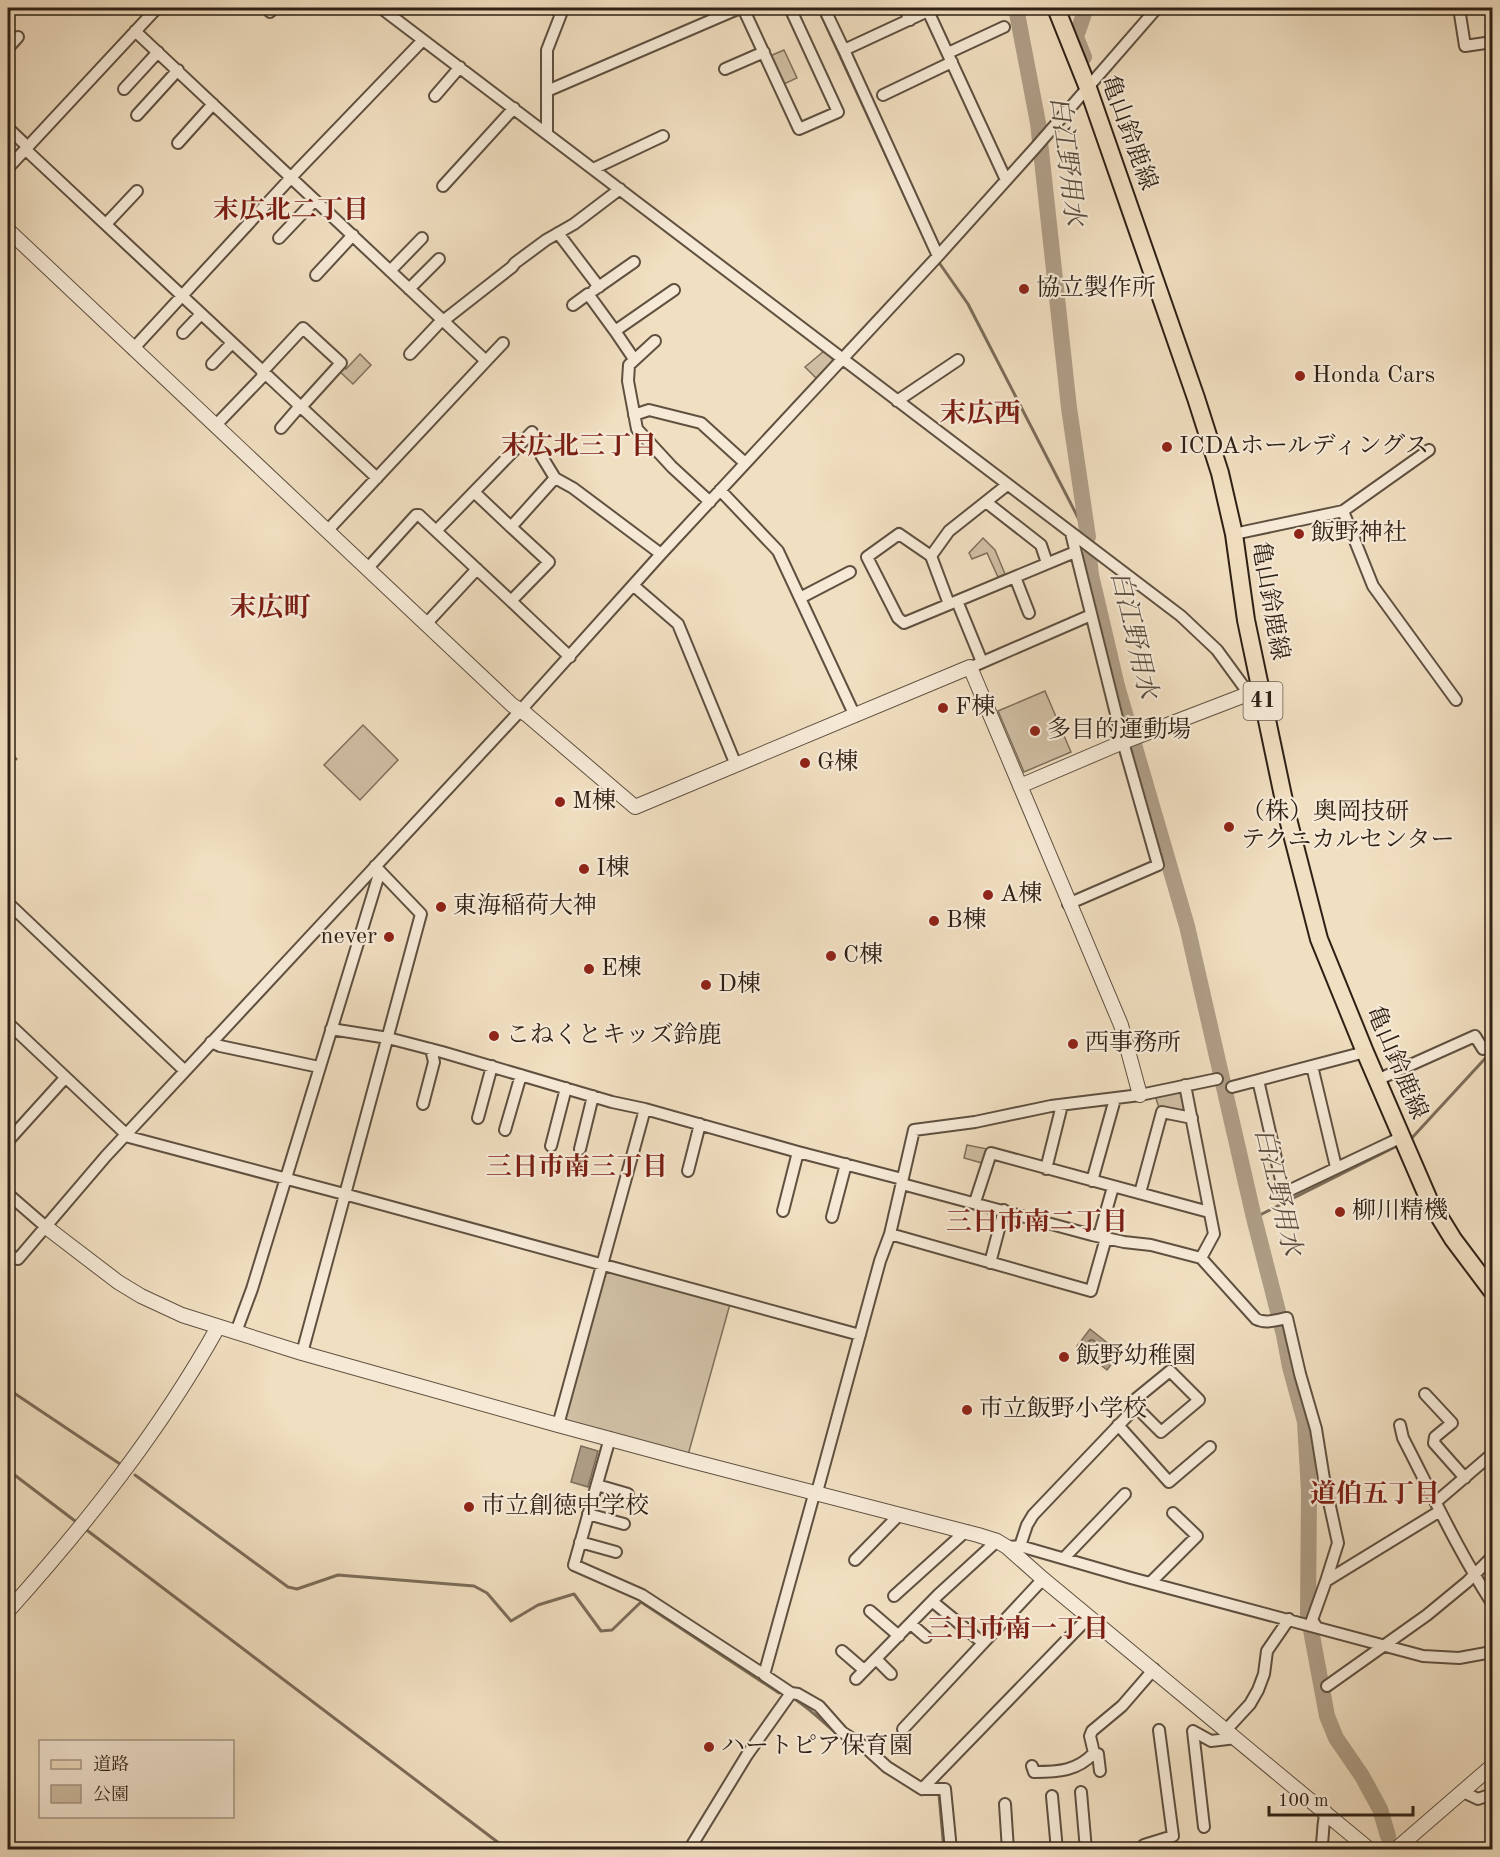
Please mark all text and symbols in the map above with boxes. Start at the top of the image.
street label: 亀山鈴鹿線 [1096,71,1163,193]
water label: 白江野用水 [1045,95,1089,230]
district label: 末広北二丁目 [213,195,369,224]
place label: 協立製作所 [1036,274,1156,301]
marker: 協立製作所 [1017,282,1031,296]
place label: Honda Cars [1312,364,1435,388]
marker: Honda Cars [1293,369,1307,383]
district label: 末広西 [940,398,1021,428]
district label: 末広北三丁目 [501,431,657,460]
place label: ICDAホールディングス [1179,433,1429,459]
marker: ICDAホールディングス [1160,440,1174,454]
place label: 飯野神社 [1311,519,1407,546]
marker: 飯野神社 [1292,527,1306,541]
street label: 亀山鈴鹿線 [1247,539,1294,662]
water label: 白江野用水 [1106,568,1163,704]
district label: 末広町 [230,592,311,622]
road number: 41 [1244,682,1282,720]
place label: F棟 [955,693,995,720]
marker: F棟 [936,701,950,715]
place label: 多目的運動場 [1047,716,1191,743]
marker: 多目的運動場 [1028,724,1042,738]
place label: G棟 [817,748,858,775]
marker: G棟 [798,756,812,770]
place label: M棟 [572,787,616,814]
marker: M棟 [553,795,567,809]
place label: （株）奥岡技研 テクニカルセンター [1241,798,1455,853]
marker: （株）奥岡技研 テクニカルセンター [1222,820,1236,834]
place label: I棟 [596,854,629,881]
marker: I棟 [577,862,591,876]
place label: A棟 [1000,880,1042,907]
marker: A棟 [981,888,995,902]
place label: 東海稲荷大神 [453,892,597,919]
marker: 東海稲荷大神 [434,900,448,914]
place label: B棟 [946,906,987,933]
marker: B棟 [927,914,941,928]
place label: never [321,925,377,949]
marker: never [382,930,396,944]
place label: C棟 [843,941,883,968]
marker: C棟 [824,949,838,963]
place label: E棟 [601,954,642,981]
marker: E棟 [582,962,596,976]
place label: D棟 [718,970,761,997]
marker: D棟 [699,978,713,992]
street label: 亀山鈴鹿線 [1362,1002,1433,1123]
place label: こねくとキッズ鈴鹿 [506,1021,722,1048]
marker: こねくとキッズ鈴鹿 [487,1029,501,1043]
place label: 西事務所 [1085,1029,1181,1056]
marker: 西事務所 [1066,1037,1080,1051]
water label: 白江野用水 [1250,1125,1307,1261]
district label: 三日市南三丁目 [486,1152,668,1181]
place label: 柳川精機 [1352,1197,1448,1224]
marker: 柳川精機 [1333,1205,1347,1219]
district label: 三日市南二丁目 [946,1207,1128,1236]
place label: 飯野幼稚園 [1076,1342,1196,1369]
marker: 飯野幼稚園 [1057,1350,1071,1364]
place label: 市立飯野小学校 [979,1395,1147,1422]
marker: 市立飯野小学校 [960,1403,974,1417]
district label: 道伯五丁目 [1310,1479,1440,1508]
place label: 市立創徳中学校 [481,1492,649,1519]
marker: 市立創徳中学校 [462,1500,476,1514]
district label: 三日市南一丁目 [927,1614,1109,1643]
place label: ハートピア保育園 [721,1732,913,1759]
legend [39,1740,234,1818]
marker: ハートピア保育園 [702,1740,716,1754]
text: 道路 [93,1754,129,1774]
scale bar [1269,1779,1413,1817]
text: 公園 [93,1785,129,1804]
text: 100 m [1278,1792,1329,1810]

